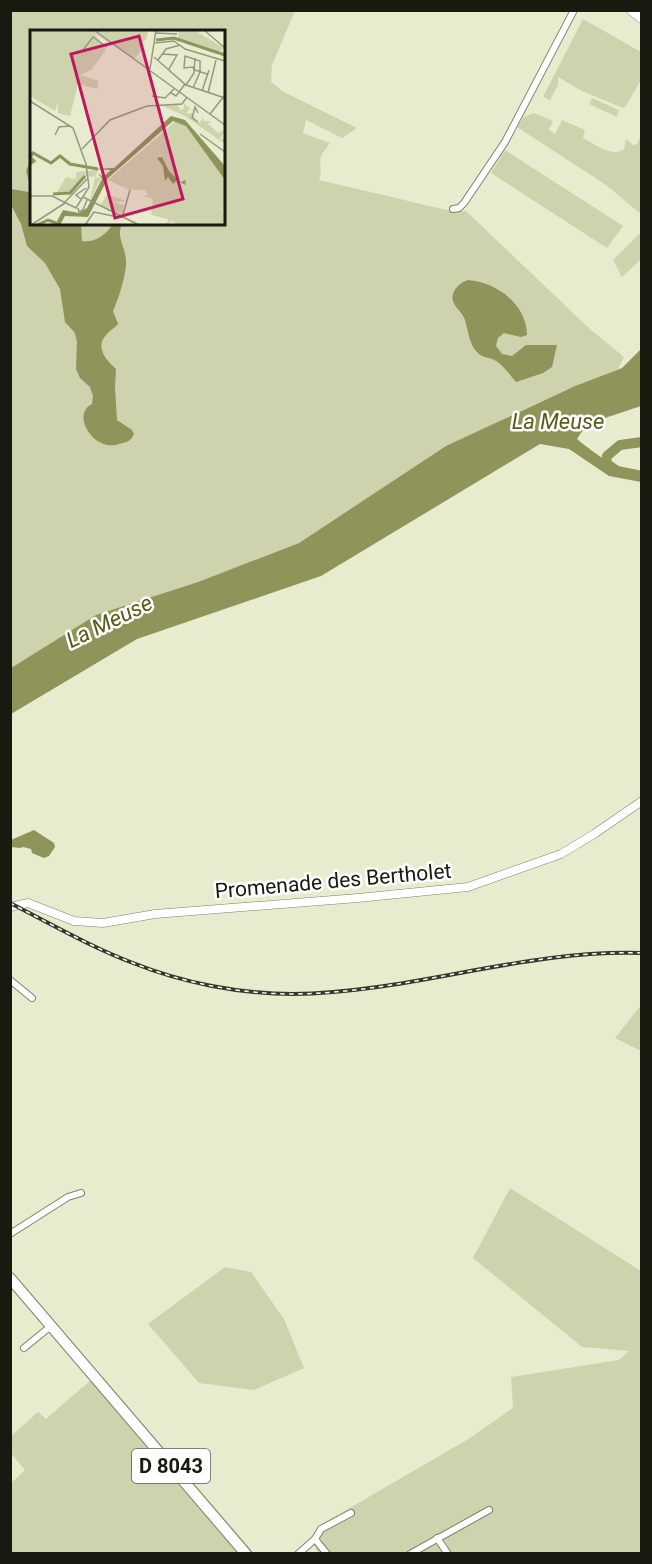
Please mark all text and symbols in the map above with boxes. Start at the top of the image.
inset map [30,30,225,225]
water label: La Meuse [512,409,604,434]
water label: La Meuse [62,590,156,653]
street label: Promenade des Bertholet [214,859,452,903]
road number: D 8043 [132,1449,210,1483]

